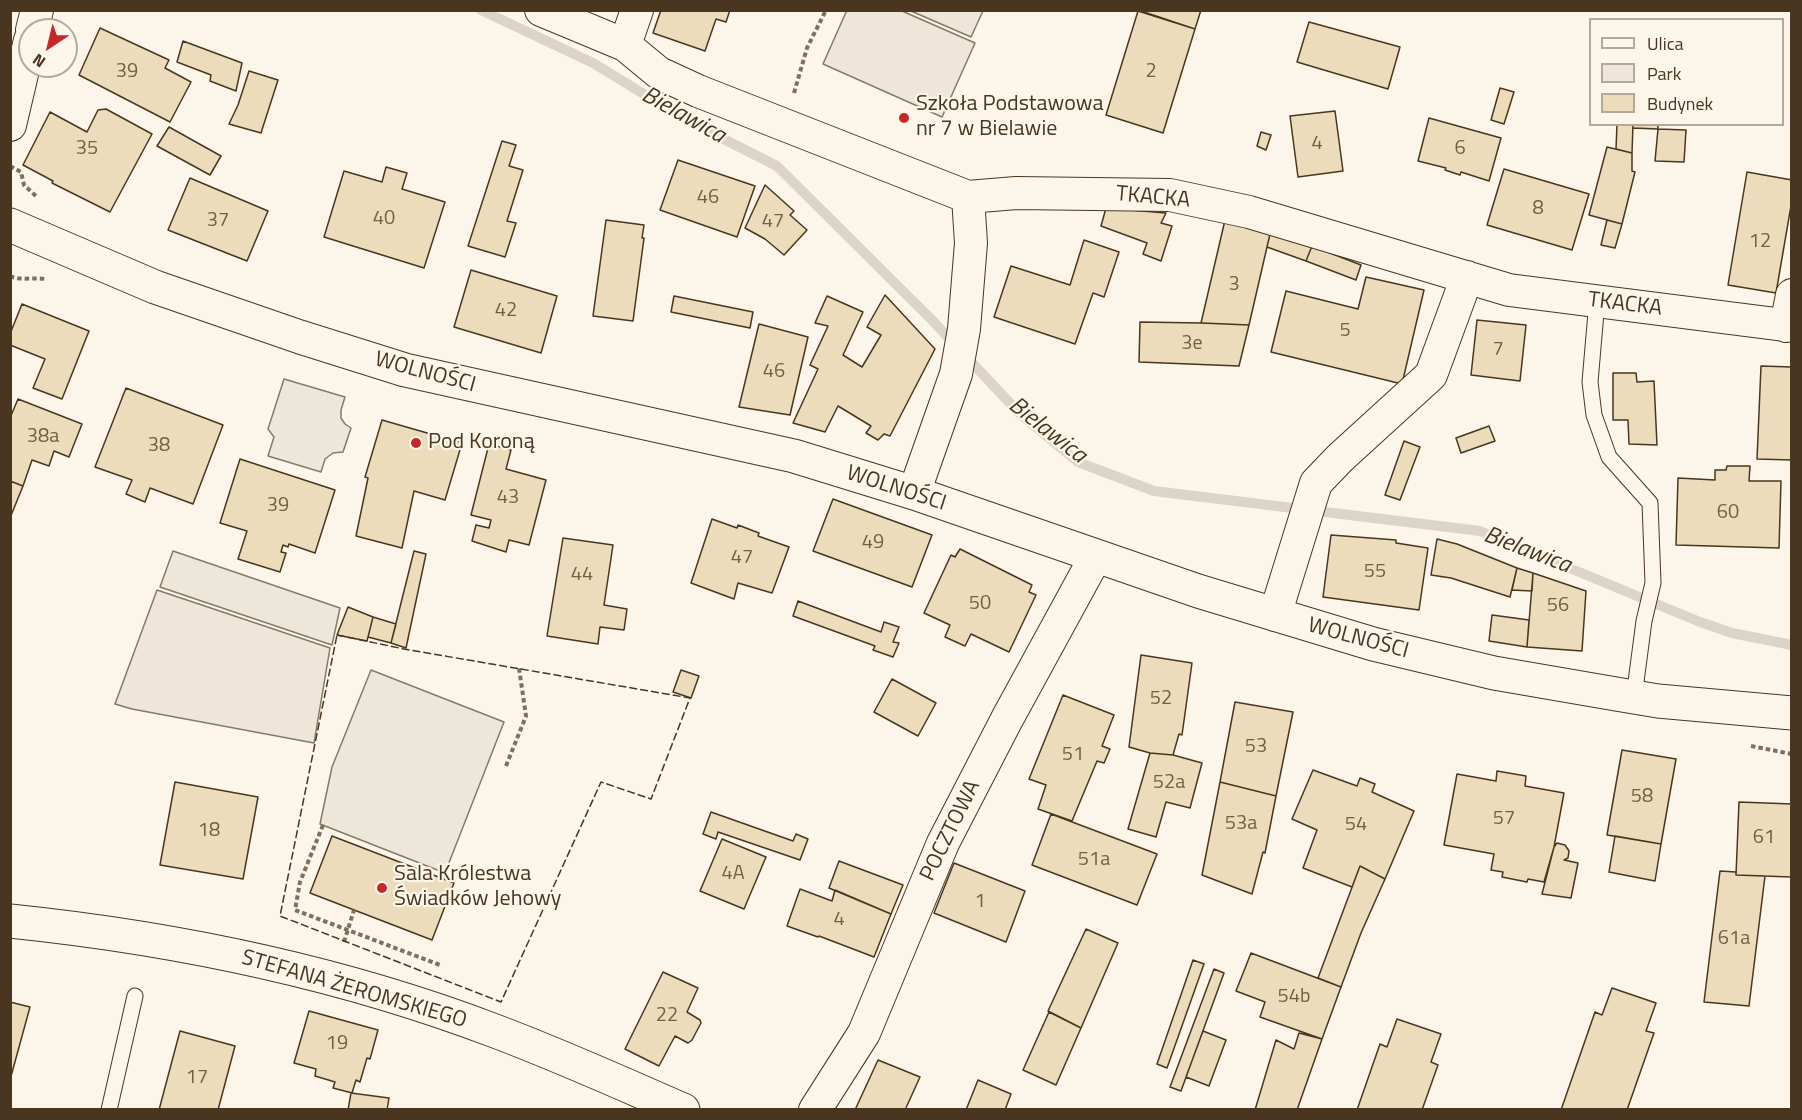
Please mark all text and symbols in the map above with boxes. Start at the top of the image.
north arrow [18,18,78,78]
legend [1589,18,1784,126]
text: Ulica [1647,30,1684,57]
text: N [27,48,50,74]
house number: 39 [116,60,138,84]
house number: 2 [1145,60,1157,84]
text: Park [1647,60,1681,87]
water label: Bielawica [636,81,730,151]
text: Budynek [1647,90,1713,117]
place label: Szkoła Podstawowa nr 7 w Bielawie [916,92,1103,144]
marker: Szkoła Podstawowa nr 7 w Bielawie [897,111,911,125]
house number: 4 [1311,132,1323,156]
house number: 35 [76,137,98,161]
house number: 6 [1454,137,1466,161]
street label: TKACKA [1115,182,1191,214]
house number: 46 [697,186,719,210]
house number: 8 [1532,197,1544,221]
house number: 40 [373,207,395,231]
house number: 37 [207,209,229,233]
house number: 47 [762,210,784,234]
house number: 12 [1749,230,1771,254]
house number: 3 [1228,273,1240,297]
street label: TKACKA [1586,287,1664,323]
house number: 42 [495,299,517,323]
house number: 5 [1339,319,1351,343]
house number: 3e [1181,332,1203,356]
house number: 7 [1492,338,1504,362]
street label: WOLNOŚCI [372,347,478,399]
house number: 46 [763,360,785,384]
water label: Bielawica [1002,392,1092,470]
house number: 38a [27,425,59,449]
place label: Pod Koroną [428,430,535,456]
house number: 38 [148,434,170,458]
marker: Pod Koroną [409,436,423,450]
street label: WOLNOŚCI [843,460,949,518]
house number: 43 [497,486,519,510]
house number: 39 [267,494,289,518]
house number: 60 [1717,501,1739,525]
water label: Bielawica [1479,521,1575,581]
house number: 49 [862,531,884,555]
house number: 47 [731,546,753,570]
house number: 55 [1364,560,1386,584]
house number: 44 [571,563,593,587]
house number: 50 [969,592,991,616]
house number: 56 [1547,594,1569,618]
street label: WOLNOŚCI [1305,613,1411,665]
house number: 52 [1150,687,1172,711]
house number: 53 [1245,735,1267,759]
house number: 51 [1062,743,1084,767]
house number: 52a [1153,771,1185,795]
street label: POCZTOWA [915,776,987,886]
house number: 58 [1631,785,1653,809]
house number: 57 [1493,807,1515,831]
house number: 53a [1225,812,1257,836]
house number: 54 [1345,813,1367,837]
house number: 18 [198,819,220,843]
house number: 61 [1753,826,1775,850]
house number: 51a [1078,848,1110,872]
place label: Sala Królestwa Świadków Jehowy [394,862,561,914]
house number: 4A [721,862,745,886]
marker: Sala Królestwa Świadków Jehowy [375,881,389,895]
house number: 1 [974,890,986,914]
house number: 4 [833,908,845,932]
house number: 61a [1718,927,1750,951]
street label: STEFANA ŻEROMSKIEGO [238,945,470,1035]
house number: 54b [1278,985,1310,1009]
house number: 22 [656,1004,678,1028]
house number: 19 [326,1032,348,1056]
house number: 17 [186,1066,208,1090]

